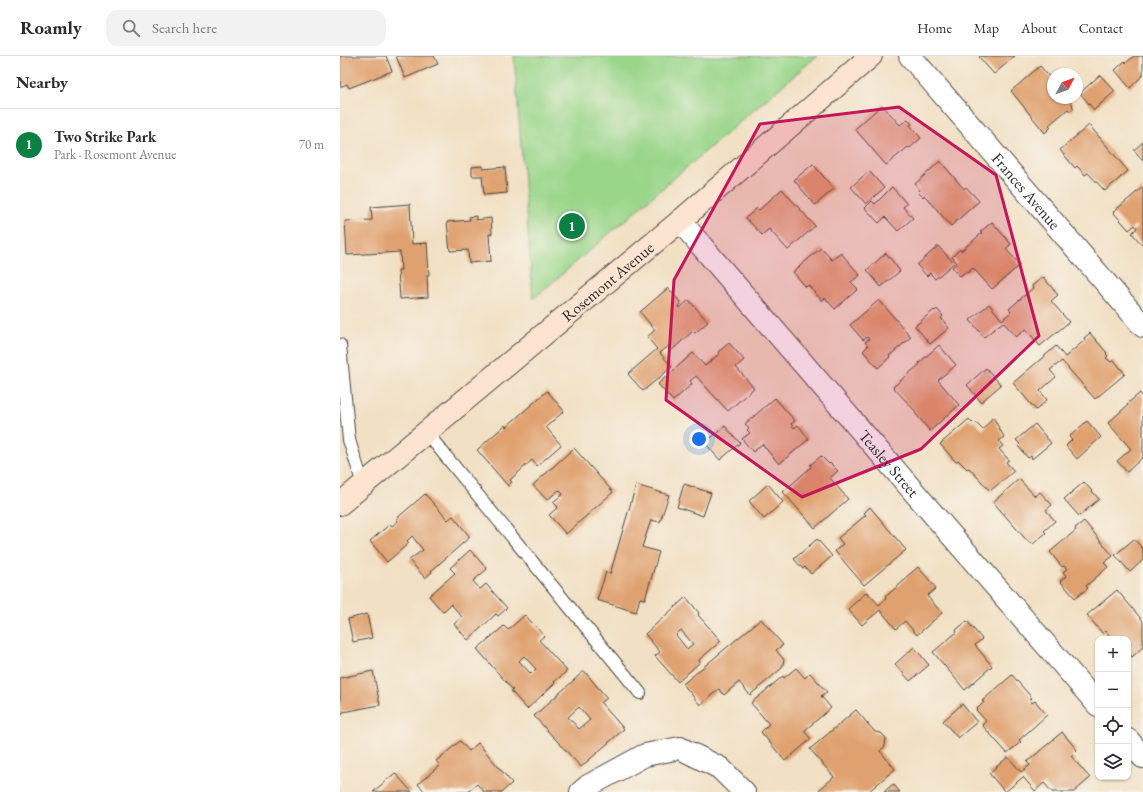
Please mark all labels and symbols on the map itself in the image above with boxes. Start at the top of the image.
north arrow [1047,68,1083,104]
street label: Frances Avenue [987,148,1065,234]
pin: 1 [559,211,585,241]
street label: Rosemont Avenue [557,237,658,326]
street label: Teasley Street [854,425,924,502]
your location [689,429,709,449]

